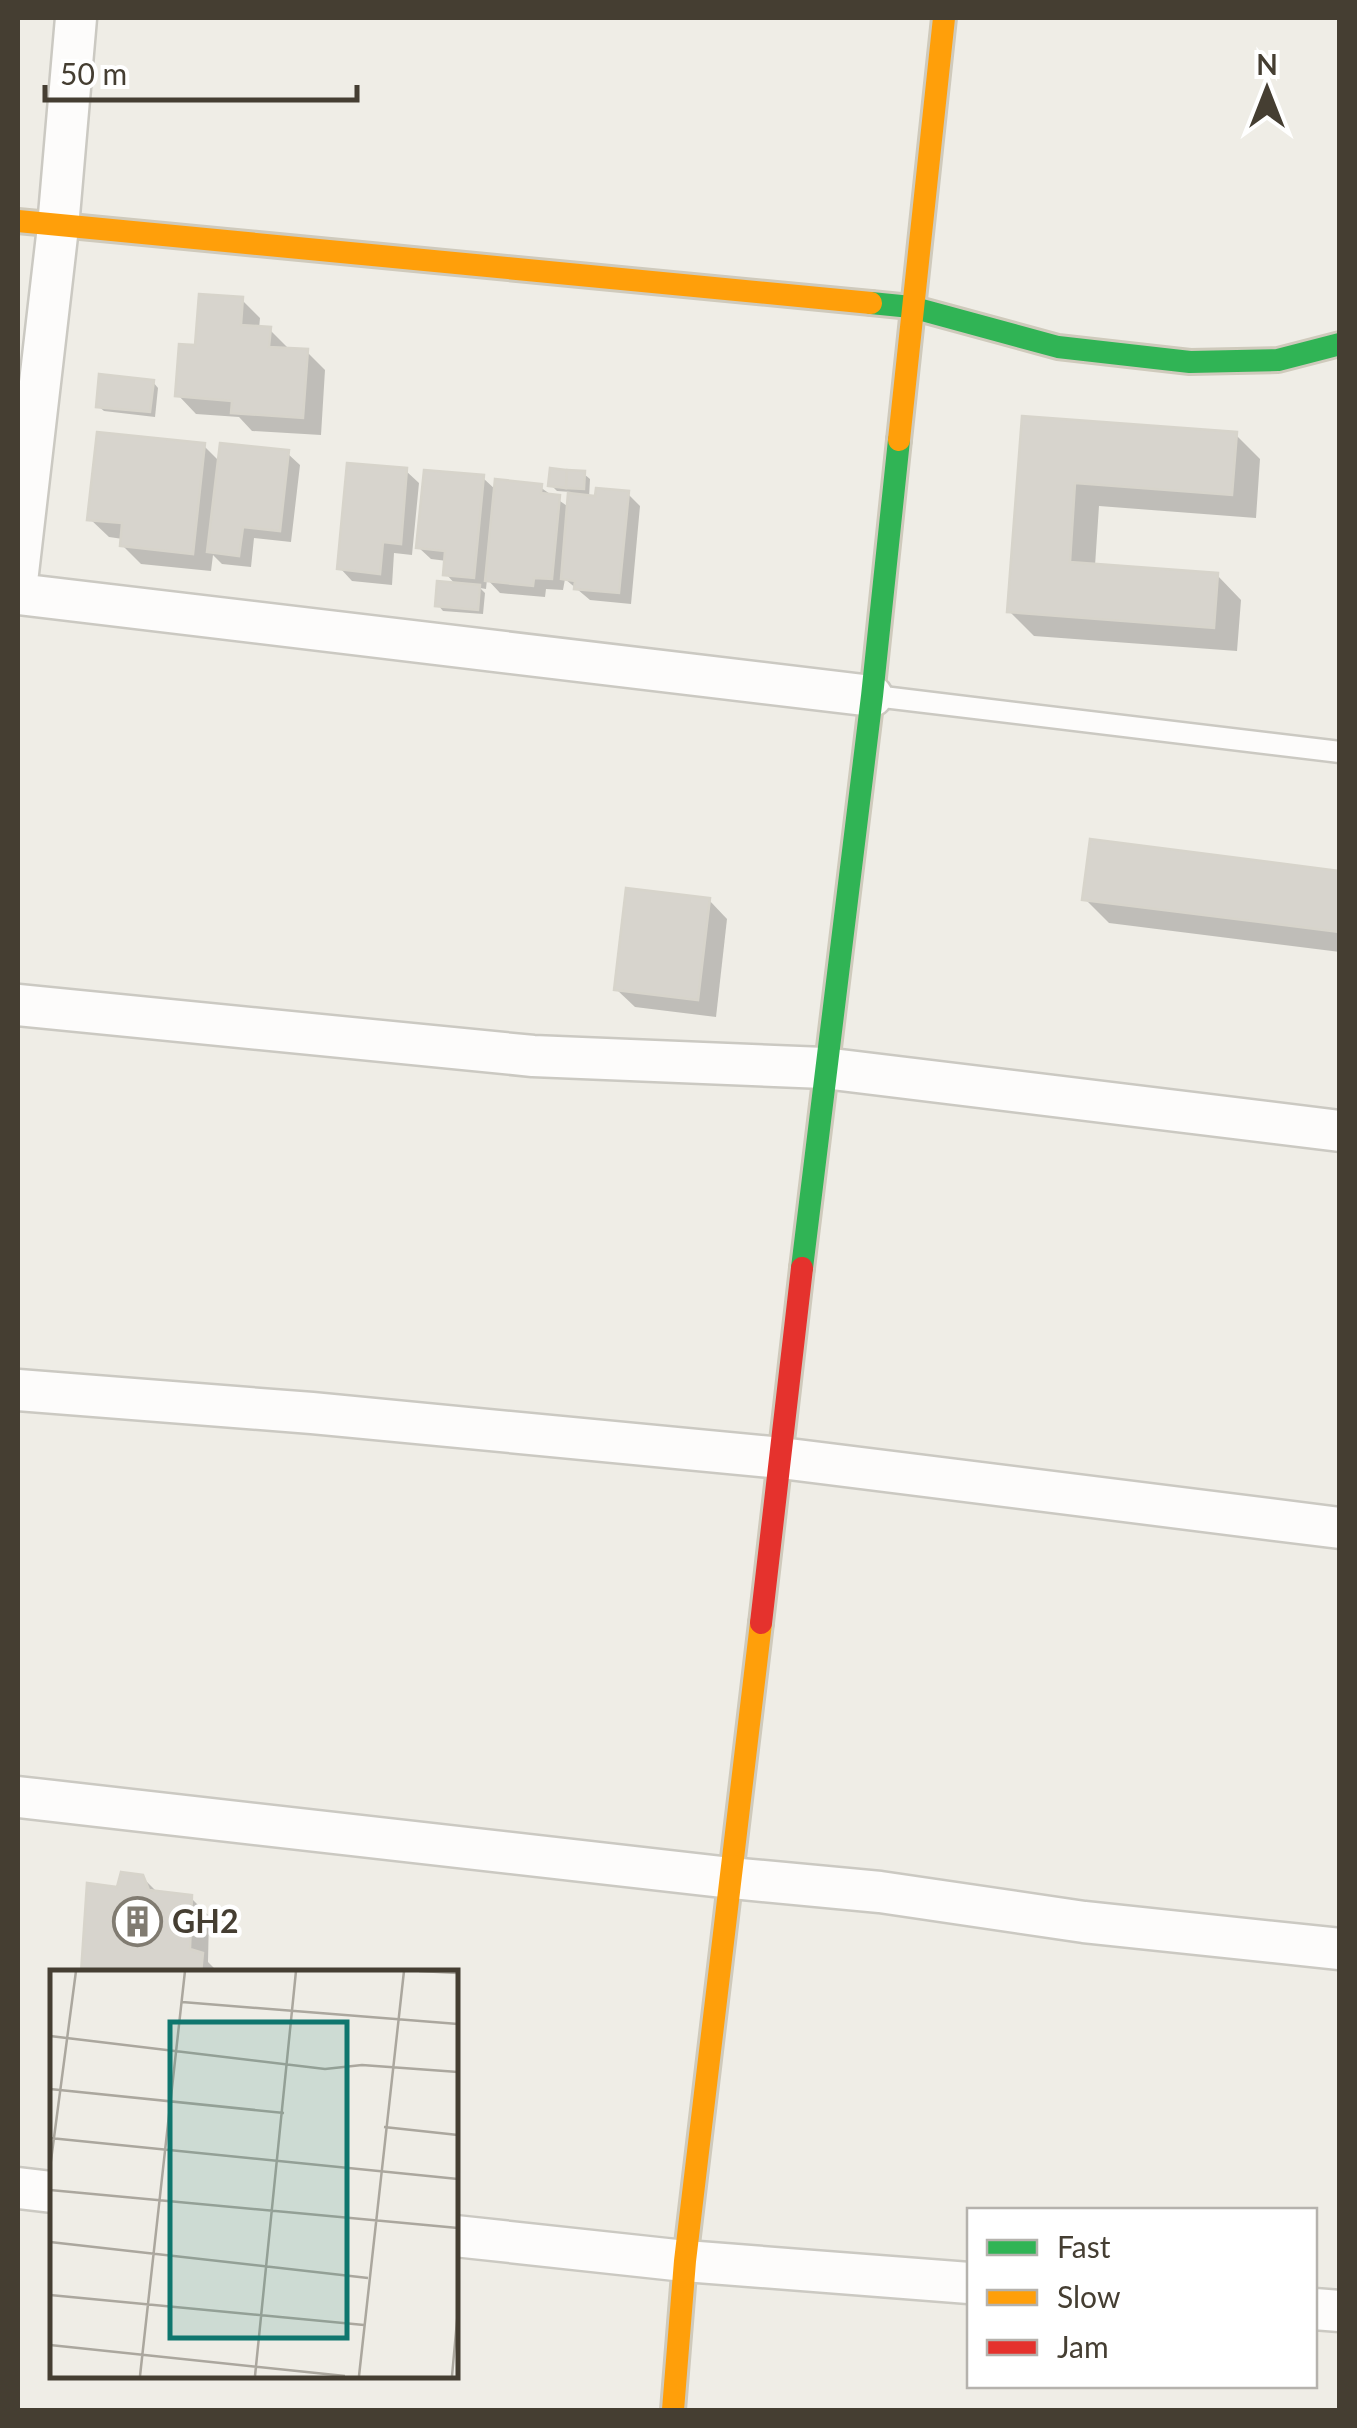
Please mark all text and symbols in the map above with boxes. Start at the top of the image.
scale bar [45,40,358,102]
north arrow [1217,40,1317,140]
text: N [1256,47,1278,81]
text: 50 m [60,55,127,91]
building icon: GH2 [111,1896,163,1948]
place label: GH2 [172,1901,238,1940]
inset map [50,1970,458,2378]
legend [967,2208,1317,2388]
text: Fast [1057,2228,1111,2264]
text: Slow [1057,2278,1121,2314]
text: Jam [1057,2328,1109,2364]

